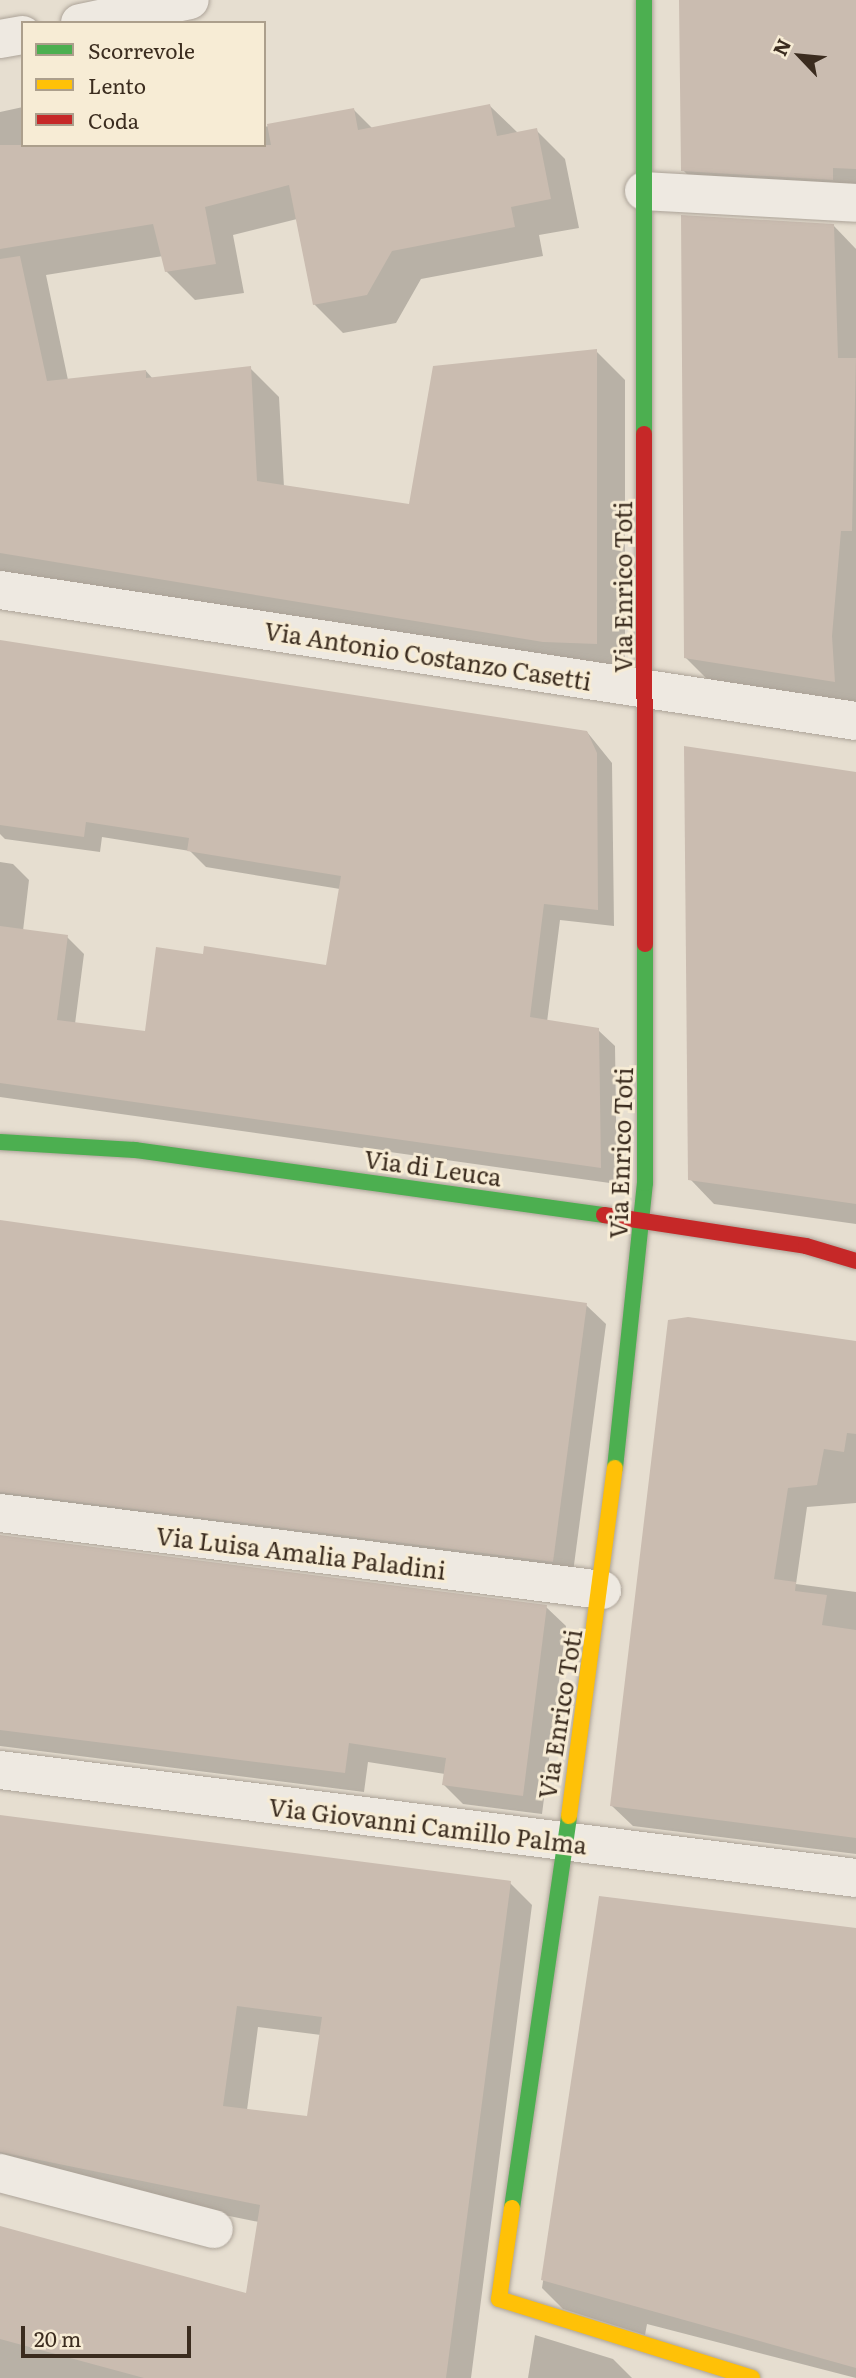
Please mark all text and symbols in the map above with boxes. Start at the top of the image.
legend [21,21,266,147]
north arrow [765,21,835,91]
text: N [765,33,797,60]
text: Scorrevole [88,34,195,65]
text: Lento [88,69,146,100]
text: Coda [88,104,139,135]
street label: Via Enrico Toti [608,501,636,673]
street label: Via Antonio Costanzo Casetti [262,615,594,695]
street label: Via Enrico Toti [603,1067,637,1239]
street label: Via di Leuca [363,1143,503,1191]
street label: Via Luisa Amalia Paladini [155,1520,447,1584]
street label: Via Enrico Toti [531,1627,587,1801]
street label: Via Giovanni Camillo Palma [267,1791,589,1859]
scale bar [24,2312,194,2356]
text: 20 m [34,2322,81,2353]

